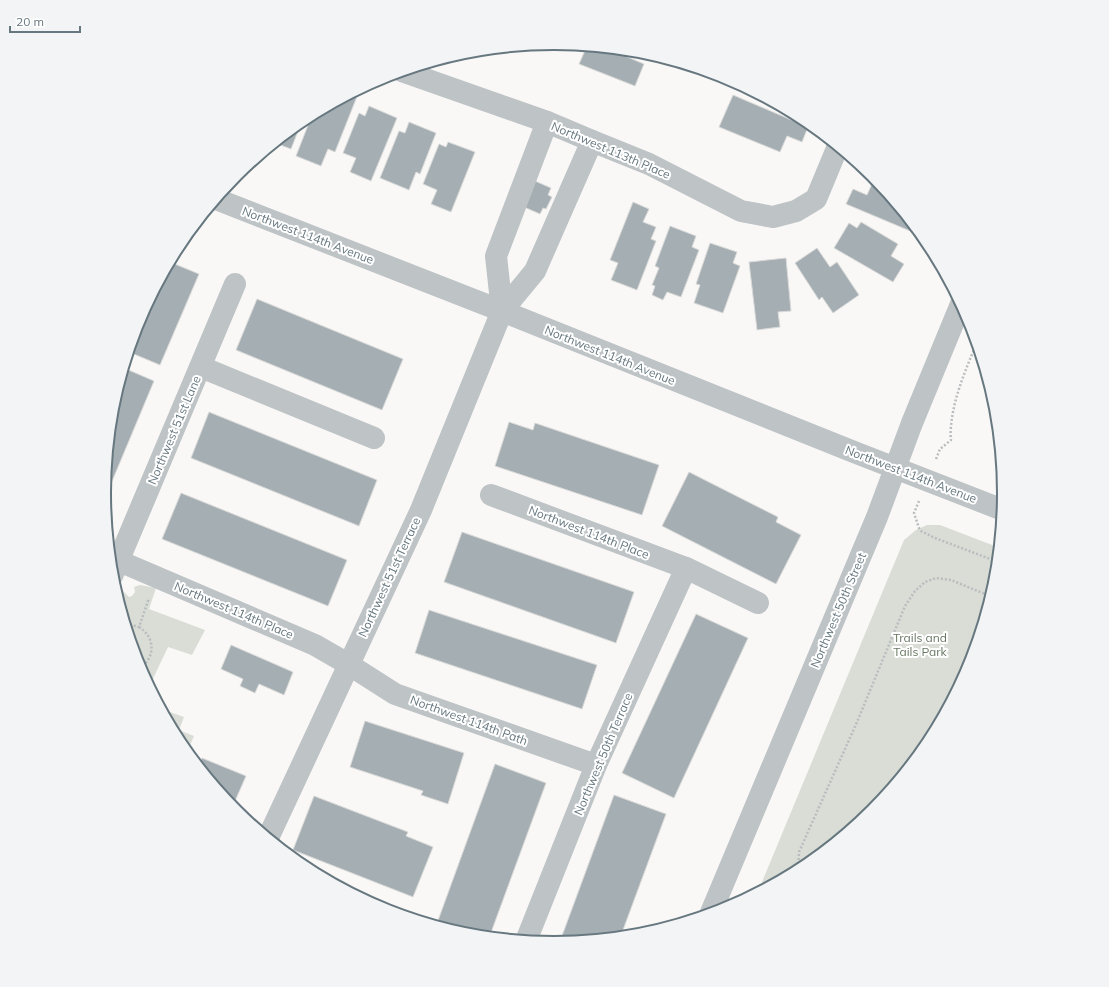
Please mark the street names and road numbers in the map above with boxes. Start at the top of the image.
street label: Northwest 113th Place [549,118,673,182]
street label: Northwest 114th Avenue [240,203,376,267]
street label: Northwest 114th Avenue [543,322,677,388]
street label: Northwest 51st Lane [144,373,204,487]
street label: Northwest 114th Avenue [843,442,979,506]
street label: Northwest 114th Place [527,502,651,562]
street label: Northwest 51st Terrace [355,515,423,639]
street label: Northwest 50th Street [807,550,869,670]
street label: Northwest 114th Place [172,578,296,642]
street label: Northwest 50th Terrace [570,691,636,817]
street label: Northwest 114th Path [408,692,530,748]

